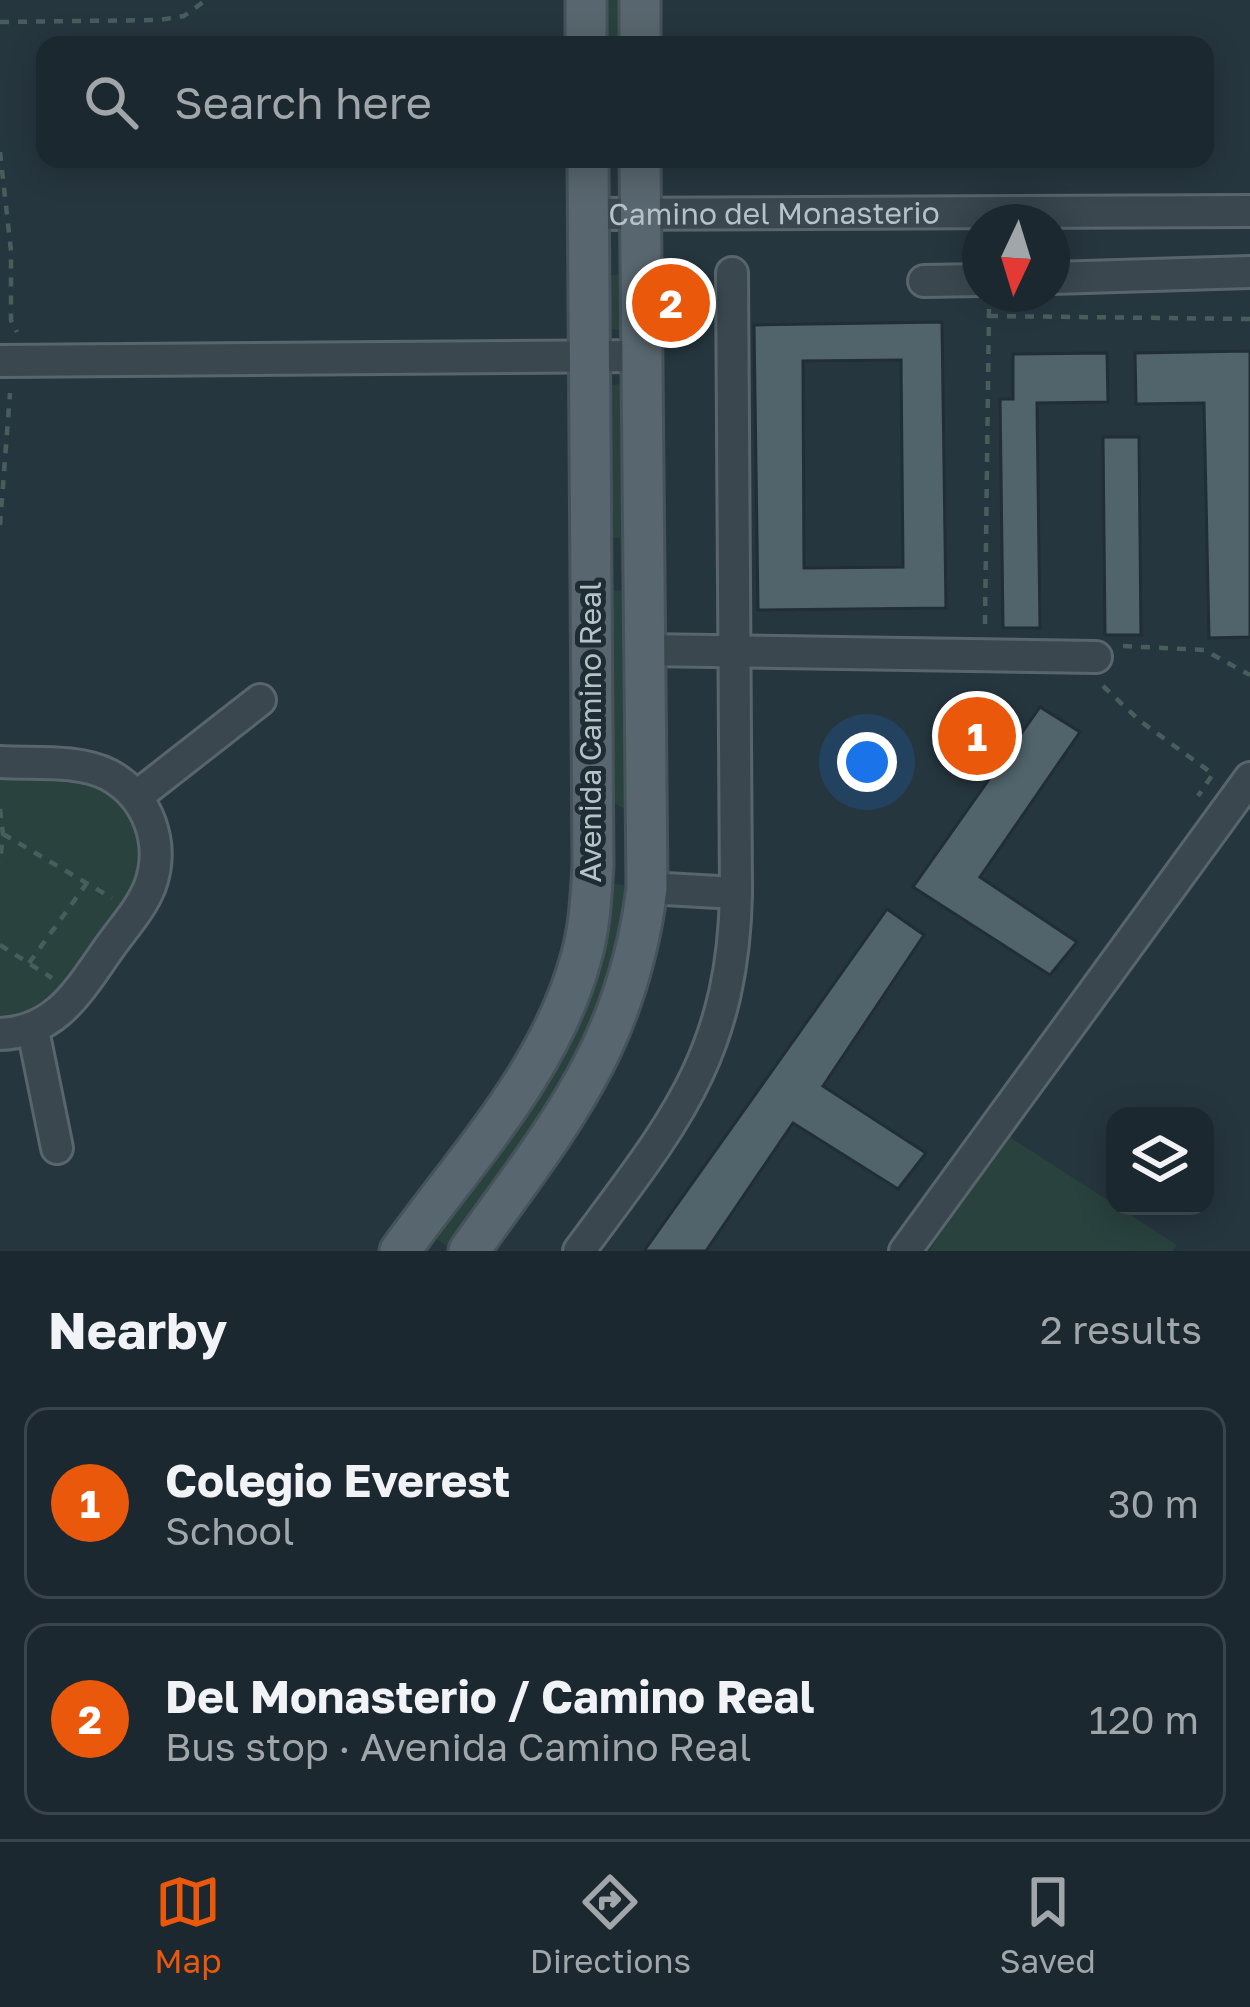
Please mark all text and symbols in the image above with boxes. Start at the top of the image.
search box [36,36,1214,168]
icon: search [78,69,144,135]
text: Search here [174,75,432,129]
street label: Camino del Monasterio [608,194,940,232]
north arrow [962,204,1070,312]
pin: 2 [632,258,710,348]
street label: Avenida Camino Real [572,581,608,883]
pin: 1 [938,691,1016,781]
your location [837,732,897,792]
map controls [1106,1107,1214,1215]
button: layers [1106,1107,1214,1215]
text: Nearby [48,1299,227,1360]
text: 2 results [1040,1306,1202,1353]
text: Colegio Everest [165,1453,510,1507]
text: 1 [80,1480,100,1527]
text: 30 m [1108,1480,1199,1527]
text: School [165,1507,294,1554]
text: Del Monasterio / Camino Real [165,1669,814,1723]
text: 2 [78,1696,102,1743]
text: 120 m [1089,1696,1199,1743]
text: Bus stop · Avenida Camino Real [165,1723,752,1770]
tab: Map [154,1869,222,1980]
tab: Directions [530,1869,691,1980]
tab: Saved [999,1869,1096,1980]

